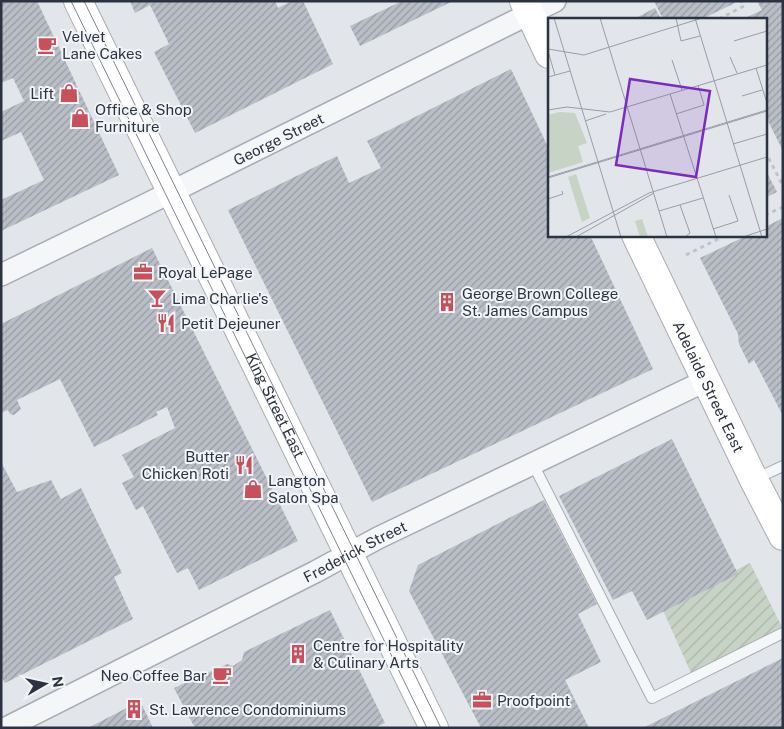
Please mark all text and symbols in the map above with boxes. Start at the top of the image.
inset map [548,18,766,236]
place label: Velvet Lane Cakes [62,28,142,62]
cafe icon: Velvet Lane Cakes [36,34,58,56]
shop icon: Lift [58,82,80,104]
place label: Lift [30,85,54,102]
place label: Office & Shop Furniture [95,101,192,135]
shop icon: Office & Shop Furniture [69,107,91,129]
street label: George Street [230,109,326,168]
office icon: Royal LePage [132,261,154,283]
place label: Royal LePage [158,264,253,281]
place label: George Brown College St. James Campus [462,285,618,319]
bar icon: Lima Charlie's [146,287,168,309]
place label: Lima Charlie's [172,290,268,307]
building icon: George Brown College St. James Campus [436,291,458,313]
restaurant icon: Petit Dejeuner [155,312,177,334]
place label: Petit Dejeuner [181,315,281,332]
street label: Adelaide Street East [670,318,748,455]
street label: King Street East [243,350,309,460]
place label: Butter Chicken Roti [142,448,229,482]
restaurant icon: Butter Chicken Roti [233,454,255,476]
place label: Langton Salon Spa [268,472,338,506]
shop icon: Langton Salon Spa [242,478,264,500]
street label: Frederick Street [300,517,409,585]
place label: Centre for Hospitality & Culinary Arts [313,637,464,671]
building icon: Centre for Hospitality & Culinary Arts [287,643,309,665]
north arrow [20,659,70,709]
cafe icon: Neo Coffee Bar [211,664,233,686]
place label: Neo Coffee Bar [101,667,207,684]
text: N [49,675,67,689]
office icon: Proofpoint [471,689,493,711]
place label: Proofpoint [497,692,570,709]
building icon: St. Lawrence Condominiums [123,698,145,720]
place label: St. Lawrence Condominiums [149,701,346,718]

